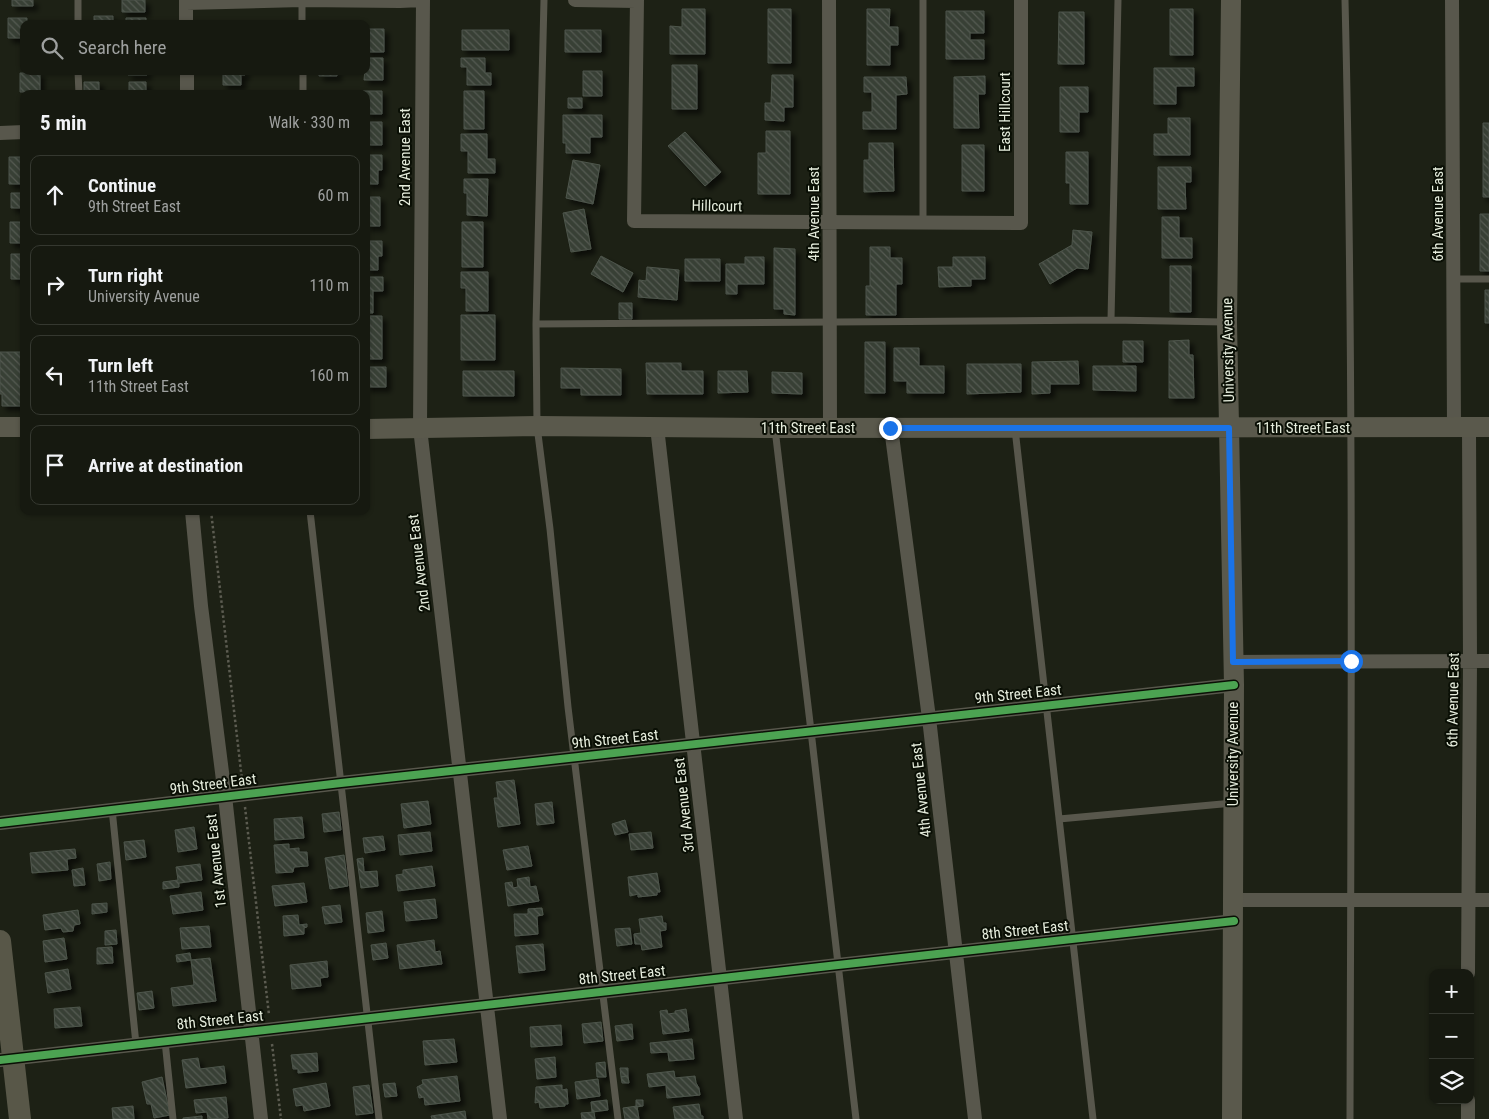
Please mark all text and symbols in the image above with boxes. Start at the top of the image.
search box [20,20,370,75]
icon: search [38,34,66,62]
text: Search here [78,36,166,59]
street label: East Hillcourt [996,72,1014,152]
street label: 2nd Avenue East [396,108,414,206]
text: 5 min [40,111,87,135]
text: Walk · 330 m [269,113,350,132]
street label: 4th Avenue East [805,166,823,262]
street label: 6th Avenue East [1429,166,1447,262]
text: Continue [88,174,156,197]
icon: ahead [41,181,69,209]
text: 60 m [317,186,349,205]
text: 9th Street East [88,197,181,216]
street label: Hillcourt [691,197,743,215]
text: Turn right [88,264,163,287]
icon: right [41,271,69,299]
text: 110 m [310,276,349,295]
text: University Avenue [88,287,200,306]
street label: University Avenue [1218,298,1238,402]
text: Turn left [88,354,153,377]
icon: left [41,361,69,389]
text: 160 m [310,366,349,385]
text: 11th Street East [88,377,189,396]
route end [879,417,902,440]
street label: 11th Street East [761,419,855,437]
street label: 11th Street East [1256,419,1350,437]
icon: arrive [41,451,69,479]
text: Arrive at destination [88,454,243,477]
street label: 2nd Avenue East [404,513,434,613]
route start [1340,650,1363,673]
street label: 6th Avenue East [1443,652,1463,748]
street label: 9th Street East [974,680,1062,708]
street label: University Avenue [1224,702,1242,806]
street label: 9th Street East [571,725,659,753]
street label: 4th Avenue East [907,742,935,838]
street label: 3rd Avenue East [670,757,698,853]
street label: 9th Street East [169,770,257,798]
street label: 1st Avenue East [202,813,230,909]
street label: 8th Street East [981,916,1069,944]
street label: 8th Street East [578,961,666,989]
map controls [1429,969,1474,1104]
button: + [1429,969,1474,1014]
street label: 8th Street East [176,1006,264,1034]
button: − [1429,1014,1474,1059]
button: layers [1429,1059,1474,1104]

